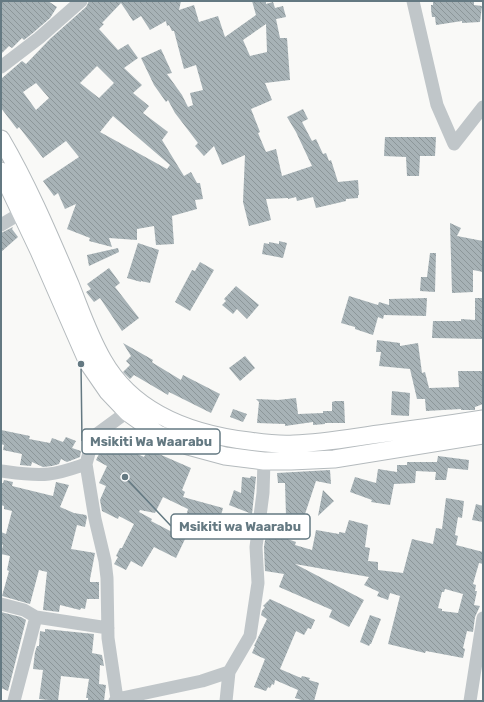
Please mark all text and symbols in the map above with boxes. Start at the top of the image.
callout: Msikiti Wa Waarabu [82,429,220,454]
text: Msikiti Wa Waarabu [90,434,212,449]
callout: Msikiti wa Waarabu [171,514,310,539]
text: Msikiti wa Waarabu [179,519,301,534]

